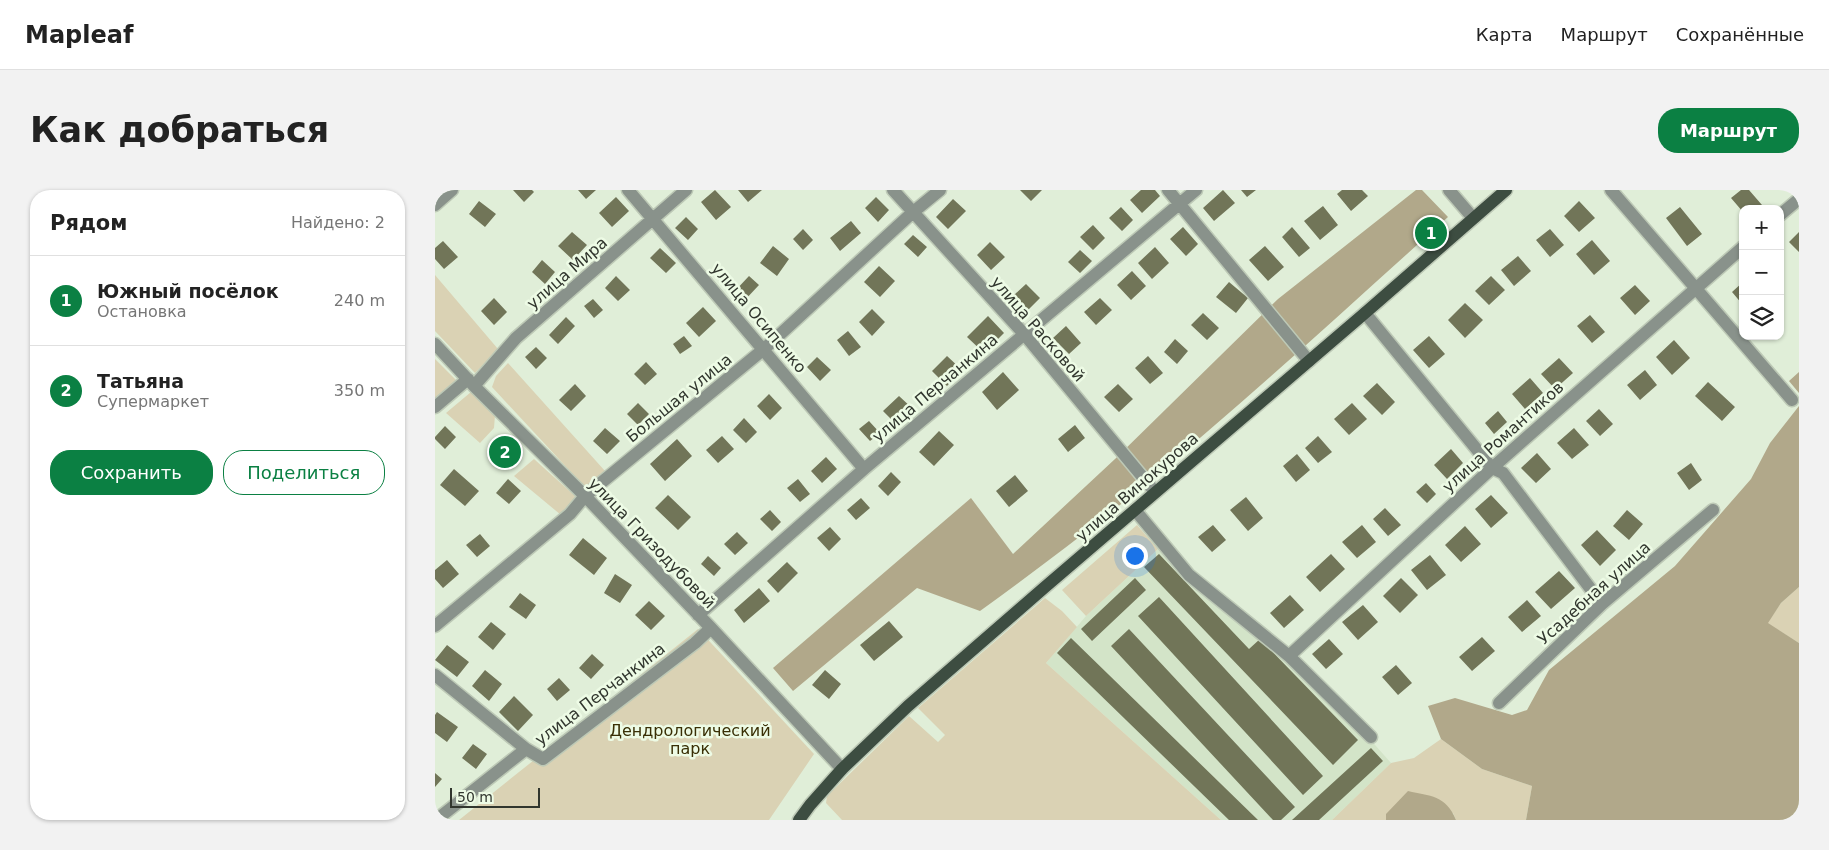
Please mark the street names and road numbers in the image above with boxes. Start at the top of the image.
street label: улица Мира [523,233,611,313]
street label: улица Осипенко [707,259,811,377]
street label: улица Расковой [987,273,1089,385]
street label: улица Перчанкина [868,330,1002,446]
street label: Большая улица [622,350,736,446]
street label: улица Романтиков [1439,378,1567,496]
street label: улица Винокурова [1072,429,1202,545]
street label: улица Гризодубовой [585,474,719,612]
street label: Усадебная улица [1534,537,1654,649]
street label: улица Перчанкина [531,639,669,749]

